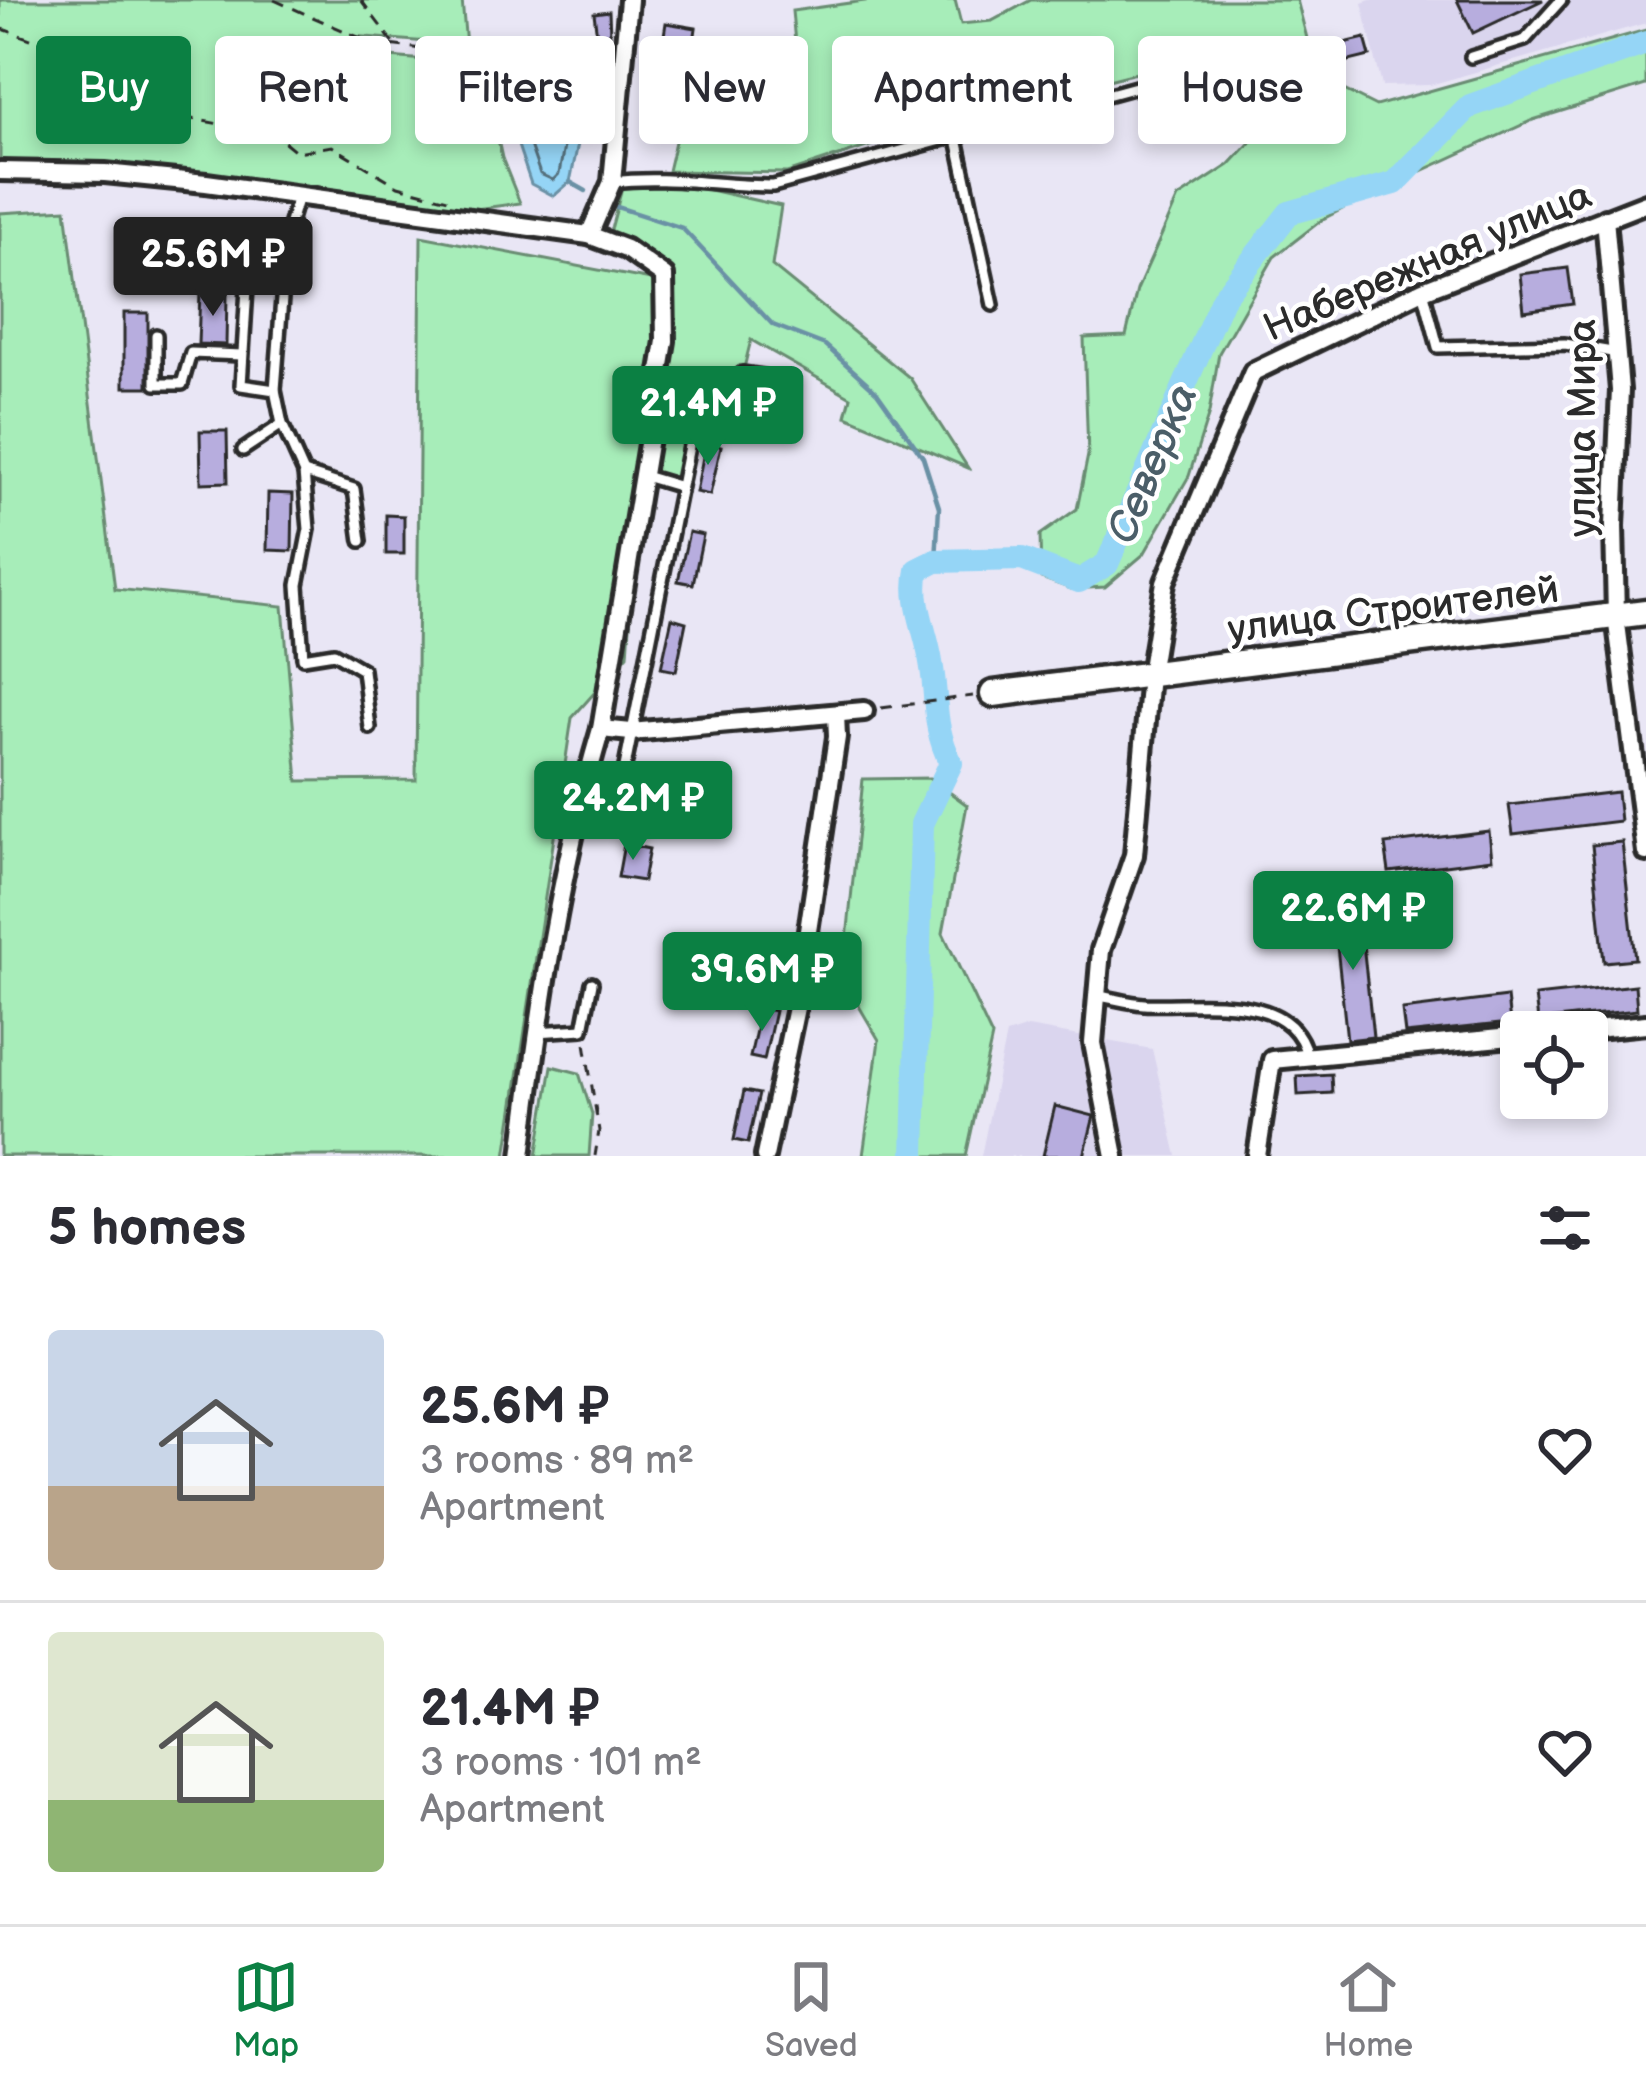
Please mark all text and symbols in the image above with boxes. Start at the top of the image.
chip: Buy [36,36,191,144]
chip: Rent [215,36,391,144]
chip: Filters [415,36,615,144]
chip: New [639,36,808,144]
chip: Apartment [832,36,1114,144]
chip: House [1138,36,1346,144]
street label: Набережная улица [1257,172,1599,353]
pin: 25.6M ₽ [102,217,324,319]
text: 25.6M ₽ [141,232,285,279]
street label: улица Мира [1560,319,1607,537]
pin: 21.4M ₽ [597,366,819,468]
water label: Северка [1097,377,1210,551]
text: 21.4M ₽ [639,381,777,428]
street label: улица Строителей [1225,567,1561,654]
pin: 24.2M ₽ [522,761,744,863]
text: 24.2M ₽ [561,776,705,823]
pin: 22.6M ₽ [1242,871,1464,973]
text: 22.6M ₽ [1280,886,1426,933]
pin: 39.6M ₽ [651,932,873,1034]
text: 39.6M ₽ [690,947,834,994]
map controls [1500,1011,1608,1119]
button: locate [1500,1011,1608,1119]
icon: filters [1532,1195,1598,1261]
text: 5 homes [48,1198,246,1259]
text: 25.6M ₽ [420,1377,610,1438]
icon: home [144,1378,288,1522]
icon: heart [1532,1417,1598,1483]
text: 3 rooms · 89 m² [420,1438,694,1485]
text: Apartment [420,1485,604,1532]
text: 21.4M ₽ [420,1679,600,1740]
icon: home [144,1680,288,1824]
icon: heart [1532,1719,1598,1785]
text: 3 rooms · 101 m² [420,1740,702,1787]
text: Apartment [420,1787,604,1834]
tab: Map [233,1954,299,2066]
tab: Saved [765,1954,858,2066]
tab: Home [1323,1954,1413,2066]

